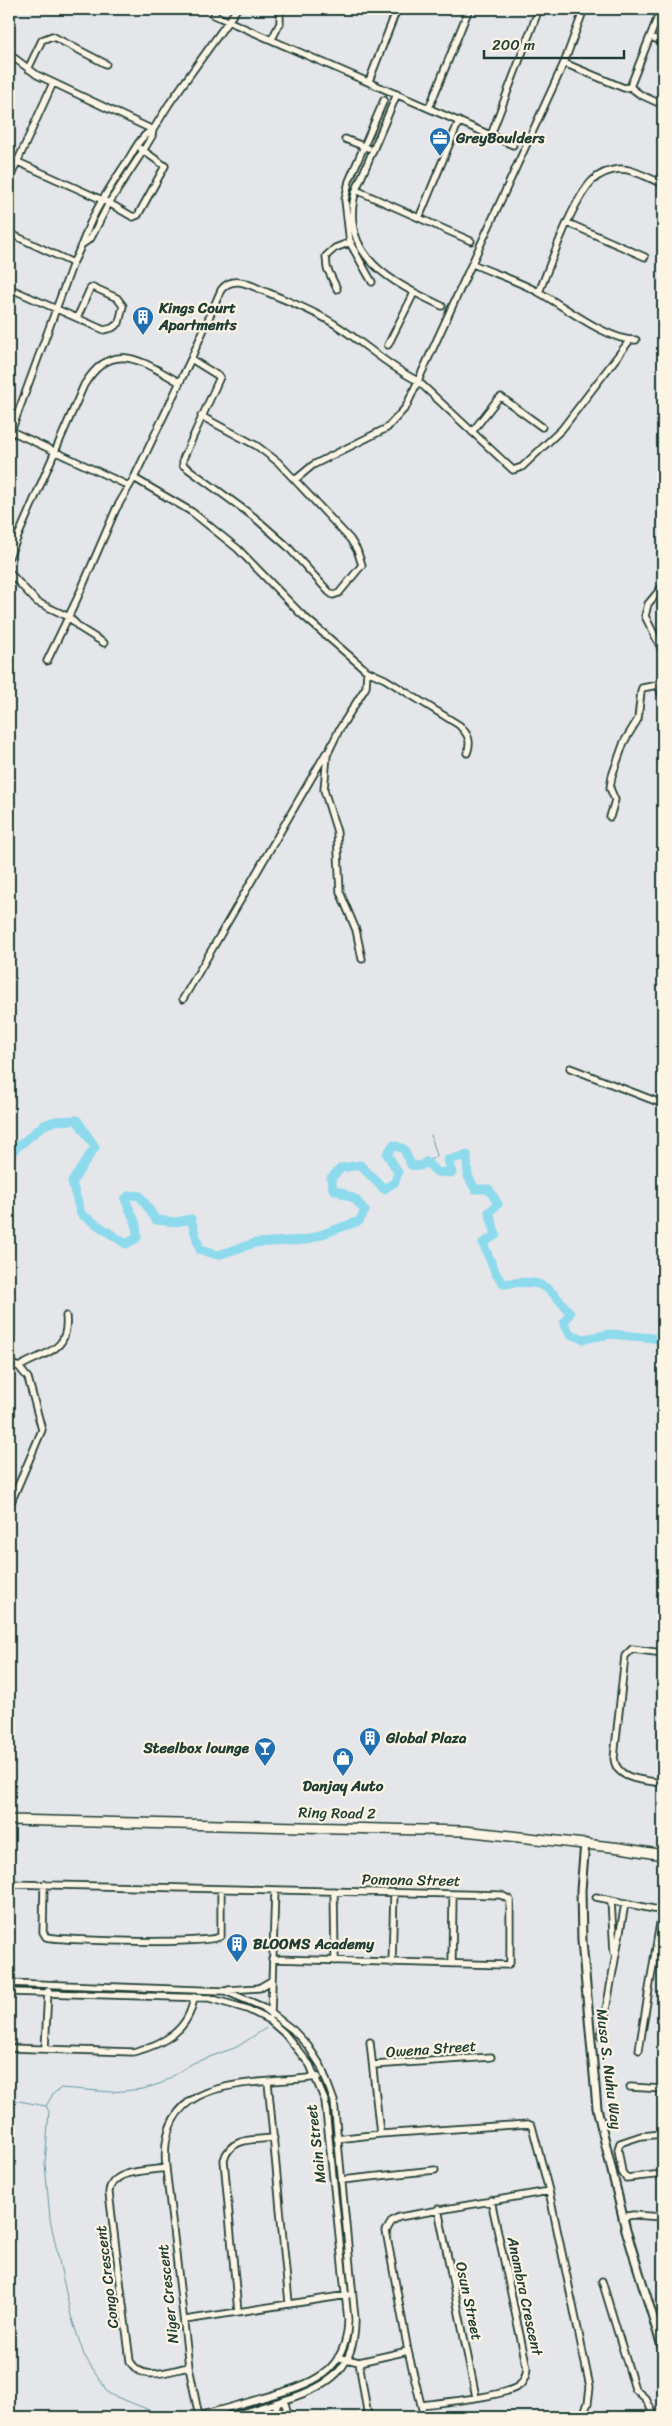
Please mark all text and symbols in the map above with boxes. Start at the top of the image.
scale bar [484,28,624,60]
text: 200 m [492,32,536,58]
place label: GreyBoulders [455,125,545,151]
office icon: GreyBoulders [428,126,452,157]
place label: Kings Court Apartments [158,295,238,338]
building icon: Kings Court Apartments [131,305,155,336]
place label: Global Plaza [385,1725,467,1751]
building icon: Global Plaza [358,1726,382,1757]
place label: Steelbox lounge [142,1735,250,1761]
bar icon: Steelbox lounge [253,1736,277,1767]
shop icon: Danjay Auto [331,1746,355,1777]
place label: Danjay Auto [303,1773,384,1799]
street label: Ring Road 2 [298,1799,376,1827]
street label: Pomona Street [361,1866,461,1894]
place label: BLOOMS Academy [253,1931,375,1957]
building icon: BLOOMS Academy [225,1932,249,1963]
street label: Musa S. Nuhu Way [589,2007,629,2131]
street label: Owena Street [385,2033,477,2065]
street label: Main Street [298,2103,334,2185]
street label: Congo Crescent [88,2224,126,2330]
street label: Anambra Crescent [500,2233,550,2359]
street label: Niger Crescent [150,2243,186,2345]
street label: Osun Street [448,2259,490,2343]

